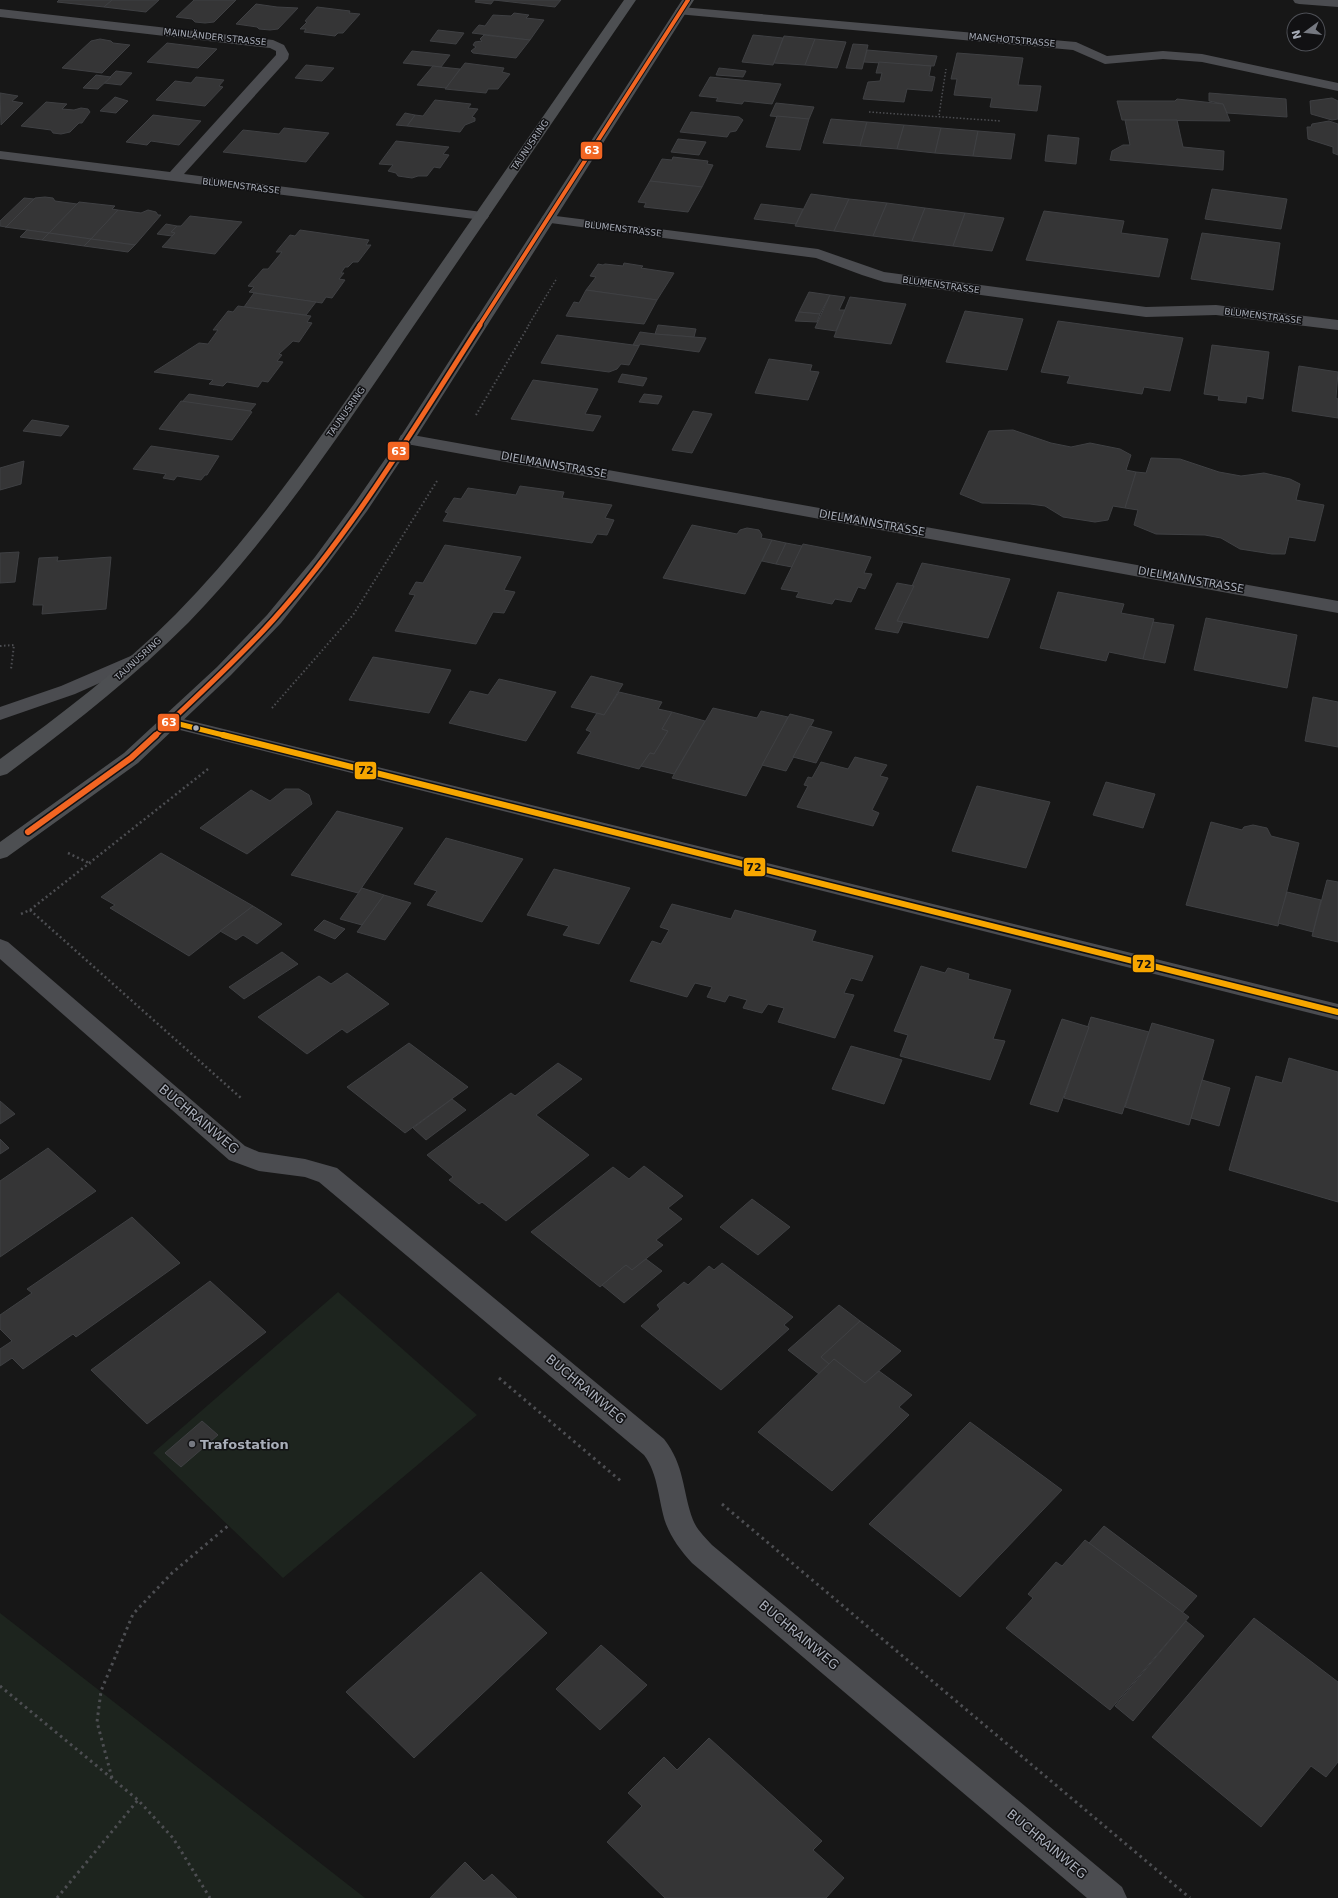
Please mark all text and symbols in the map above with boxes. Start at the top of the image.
north arrow [1286,12,1326,52]
street label: MAINLÄNDER STRASSE [163,27,267,47]
text: N [1289,28,1304,41]
street label: MANCHOTSTRASSE [968,31,1056,49]
street label: TAUNUSRING [509,118,551,173]
line badge: 63 [580,141,603,160]
text: 63 [584,144,600,157]
street label: BLUMENSTRASSE [202,176,281,196]
street label: BLUMENSTRASSE [584,219,663,239]
street label: BLUMENSTRASSE [902,275,981,295]
street label: BLUMENSTRASSE [1224,306,1303,326]
street label: TAUNUSRING [324,385,367,440]
line badge: 63 [387,441,410,461]
text: 63 [391,445,407,458]
street label: DIELMANNSTRASSE [500,449,608,481]
street label: DIELMANNSTRASSE [818,507,926,539]
street label: DIELMANNSTRASSE [1137,564,1245,596]
street label: TAUNUSRING [112,635,163,683]
line badge: 63 [157,713,180,732]
text: 63 [161,716,177,729]
unlabelled marker [191,723,201,733]
line badge: 72 [354,761,377,780]
text: 72 [358,764,374,777]
line badge: 72 [743,857,766,877]
text: 72 [746,861,762,874]
line badge: 72 [1132,954,1155,973]
text: 72 [1136,958,1152,971]
street label: BUCHRAINWEG [156,1081,242,1157]
street label: BUCHRAINWEG [543,1351,629,1427]
place label: Trafostation [200,1437,289,1452]
marker: Trafostation [187,1439,197,1449]
street label: BUCHRAINWEG [756,1597,842,1673]
street label: BUCHRAINWEG [1004,1806,1090,1882]

